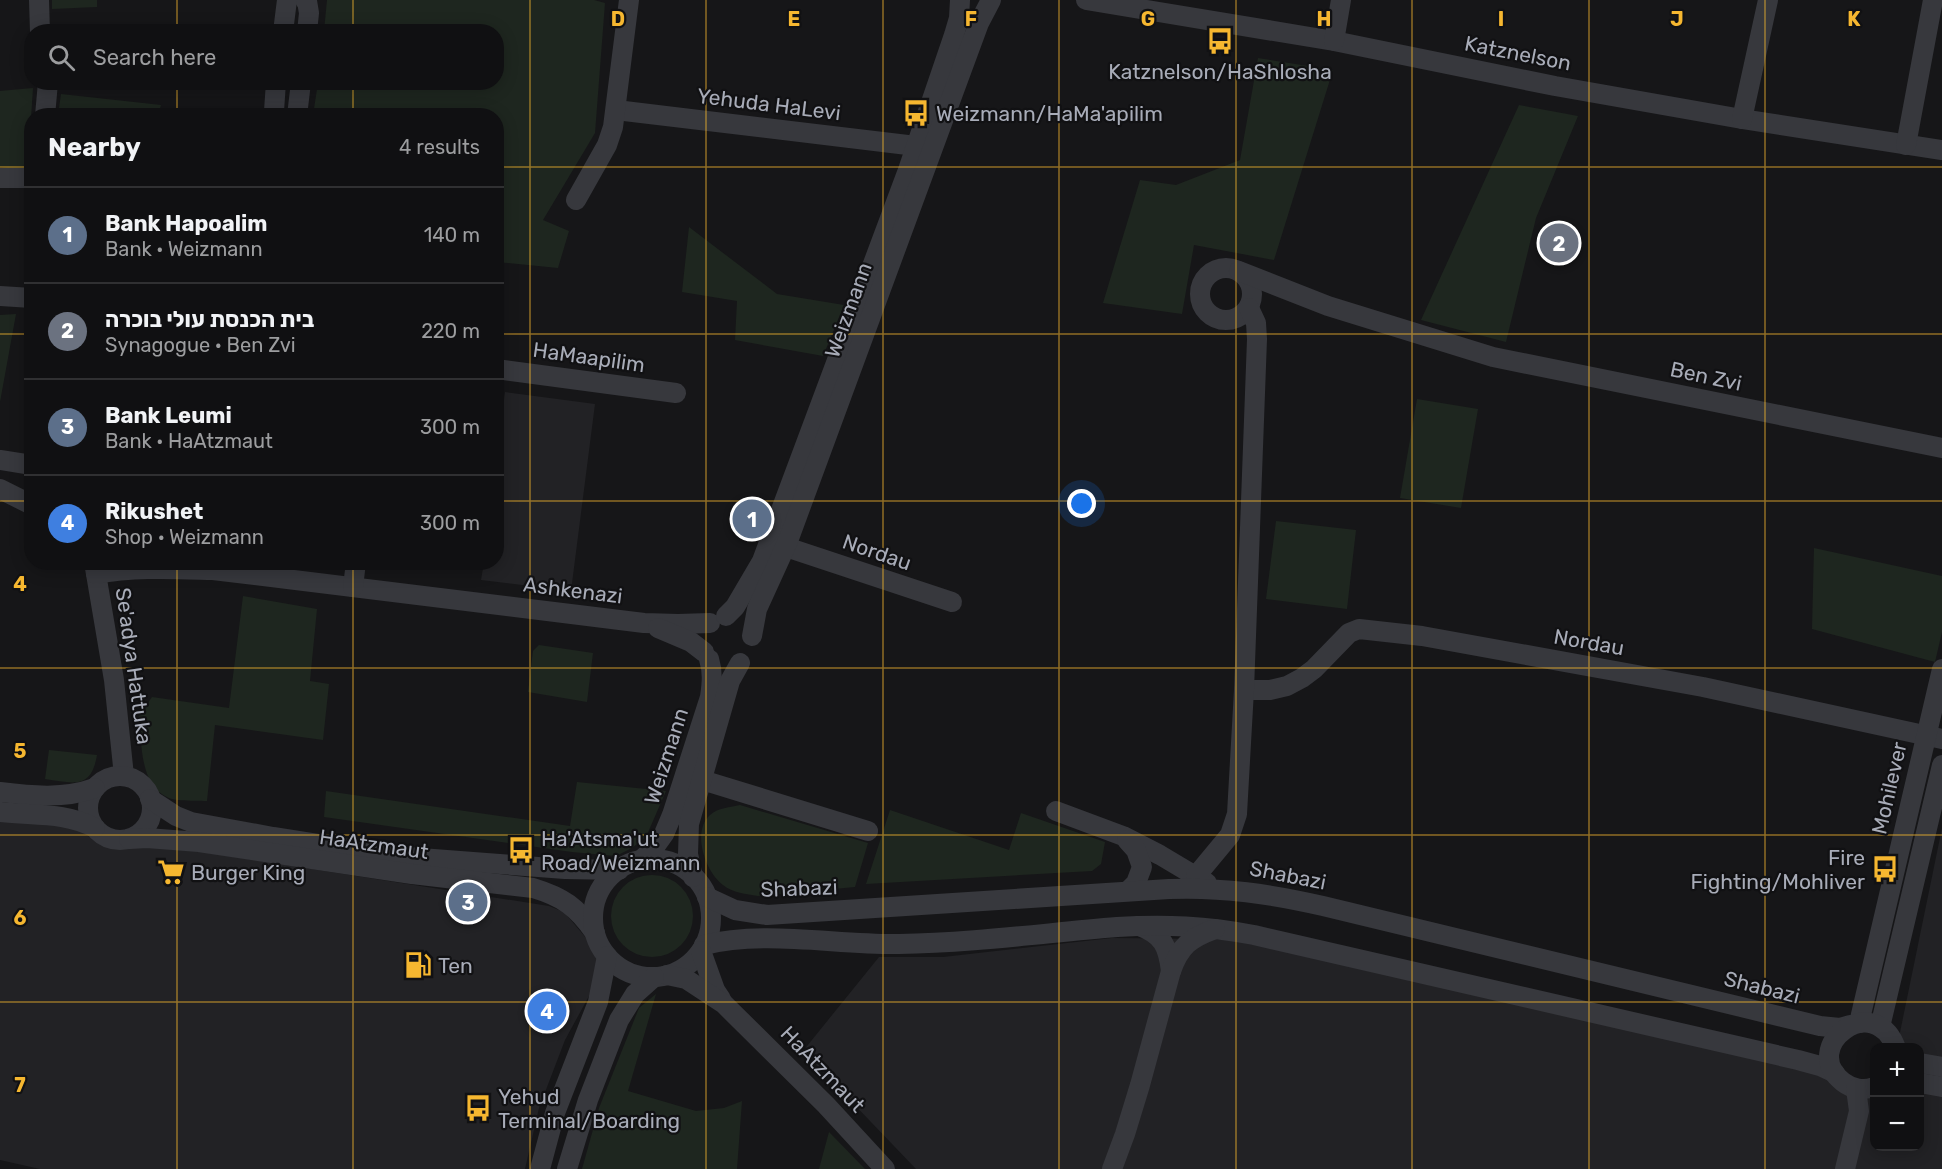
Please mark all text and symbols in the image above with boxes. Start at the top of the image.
text: D [611,7,625,31]
text: E [788,7,800,31]
text: F [965,7,977,31]
text: G [1141,7,1155,31]
text: H [1317,7,1331,31]
text: I [1498,7,1504,31]
text: J [1670,7,1684,31]
text: K [1847,7,1861,31]
search box [24,24,504,90]
bus stop icon: Katznelson/HaShlosha [1205,26,1235,56]
street label: Katznelson [1463,30,1573,76]
icon: search [45,41,78,74]
text: Search here [93,44,216,71]
place label: Katznelson/HaShlosha [1108,59,1332,84]
street label: Yehuda HaLevi [696,83,842,125]
bus stop icon: Weizmann/HaMa'apilim [901,98,931,128]
place label: Weizmann/HaMa'apilim [936,101,1163,126]
text: Nearby [48,132,141,163]
text: 4 results [399,135,480,159]
text: Bank Hapoalim [105,210,267,237]
pin: 2 [1540,220,1578,266]
text: 1 [63,223,72,247]
text: 140 m [424,223,480,247]
text: Bank · Weizmann [105,237,263,261]
street label: Weizmann [819,259,877,361]
text: בית הכנסת עולי בוכרה [105,306,314,333]
text: 2 [61,319,74,343]
text: 220 m [421,319,480,343]
text: Synagogue · Ben Zvi [105,333,296,357]
street label: HaMaapilim [531,337,647,377]
street label: Ben Zvi [1668,356,1744,396]
text: Bank Leumi [105,402,232,429]
text: 3 [61,415,74,439]
text: 300 m [420,415,480,439]
text: Bank · HaAtzmaut [105,429,273,453]
your location [1067,489,1096,518]
pin: 1 [732,496,771,542]
text: Rikushet [105,498,203,525]
text: 4 [61,511,74,535]
text: 300 m [420,511,480,535]
text: Shop · Weizmann [105,525,264,549]
street label: Nordau [839,529,915,575]
text: 4 [13,572,27,596]
street label: Ashkenazi [522,572,624,608]
street label: Se'adya Hattuka [111,586,157,746]
street label: Nordau [1552,624,1626,660]
street label: Weizmann [639,705,693,807]
text: 5 [14,739,27,763]
street label: Mohilever [1866,739,1912,837]
street label: HaAtzmaut [318,824,430,864]
place label: Ha'Atsma'ut Road/Weizmann [541,826,701,875]
bus stop icon: Ha'Atsma'ut Road/Weizmann [506,835,536,865]
place label: Fire Fighting/Mohliver [1690,845,1865,894]
bus stop icon: Fire Fighting/Mohliver [1870,854,1900,884]
street label: Shabazi [1248,855,1328,895]
supermarket icon: Burger King [156,857,186,887]
place label: Burger King [191,860,305,885]
street label: Shabazi [760,874,838,902]
pin: 3 [448,880,488,924]
text: 6 [13,906,27,930]
fuel station icon: Ten [403,950,433,980]
place label: Ten [438,953,473,978]
street label: Shabazi [1721,966,1803,1008]
pin: 4 [528,988,566,1034]
street label: HaAtzmaut [776,1021,870,1117]
map controls [1870,1043,1924,1151]
button: + [1870,1043,1924,1097]
text: 7 [14,1073,26,1097]
place label: Yehud Terminal/Boarding [498,1084,680,1133]
bus stop icon: Yehud Terminal/Boarding [463,1093,493,1123]
button: − [1870,1097,1924,1151]

